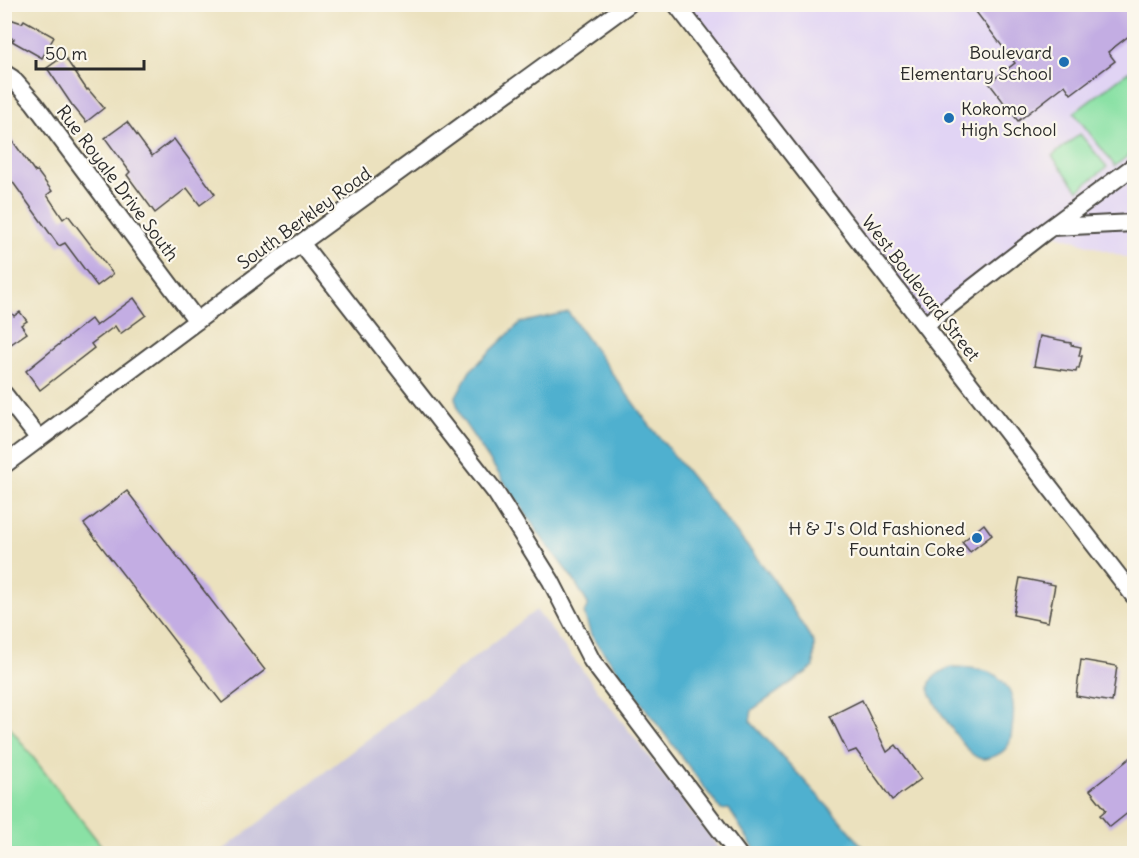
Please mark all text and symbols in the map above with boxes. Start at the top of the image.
scale bar [36,33,144,71]
place label: Boulevard Elementary School [900,41,1052,85]
text: 50 m [45,42,87,65]
marker: Boulevard Elementary School [1057,55,1071,69]
place label: Kokomo High School [961,97,1057,141]
street label: Rue Royale Drive South [52,100,184,266]
marker: Kokomo High School [942,111,956,125]
street label: South Berkley Road [233,161,376,274]
street label: West Boulevard Street [857,210,985,366]
place label: H & J's Old Fashioned Fountain Coke [789,517,965,561]
marker: H & J's Old Fashioned Fountain Coke [970,531,984,545]

